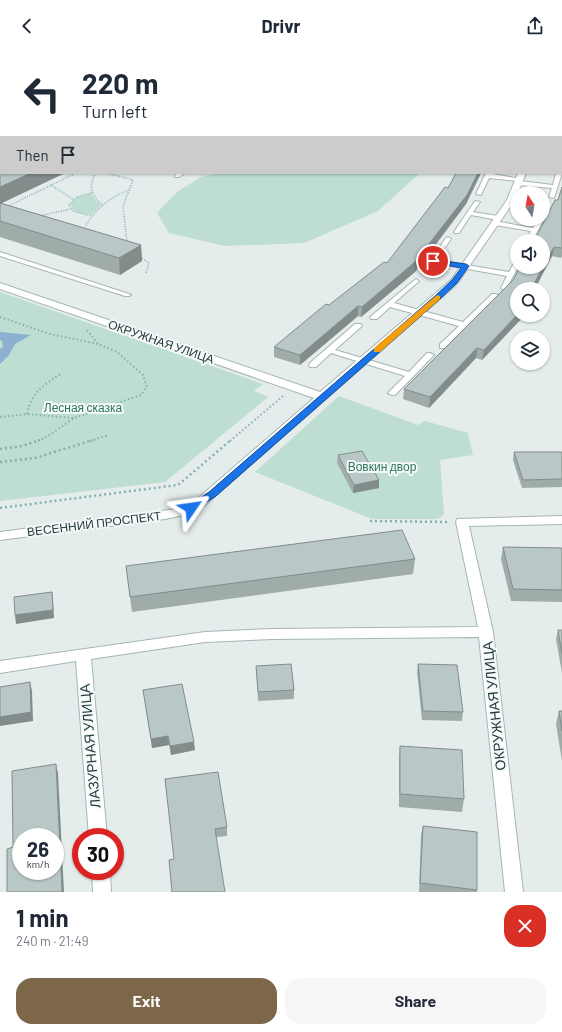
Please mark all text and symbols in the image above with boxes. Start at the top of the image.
icon: back [16,15,38,37]
text: Drivr [262,15,300,37]
icon: share [524,15,546,37]
text: 220 m [82,66,158,100]
icon: left [16,68,68,120]
text: Turn left [82,100,148,122]
icon: arrive [57,144,79,166]
text: Then [16,146,49,164]
north arrow [510,186,550,226]
map controls [510,186,550,370]
button: sound [510,234,550,274]
pin [416,244,450,278]
icon: arrive [422,250,444,272]
button: search [510,282,550,322]
street label: ОКРУЖНАЯ УЛИЦА [106,316,216,367]
button: layers [510,330,550,370]
park label: Лесная сказка [44,400,123,414]
park label: Вовкин двор [348,459,417,474]
position arrow [170,487,212,529]
street label: ВЕСЕННИЙ ПРОСПЕКТ [26,508,162,538]
street label: ОКРУЖНАЯ УЛИЦА [478,640,509,771]
street label: ЛАЗУРНАЯ УЛИЦА [76,683,103,809]
speed limit sign: 30 [72,828,124,880]
text: 26 [27,837,49,861]
text: km/h [27,858,49,870]
text: 1 min [16,903,69,932]
button: close [504,905,546,947]
text: 240 m · 21:49 [16,933,88,949]
button: Exit [16,978,277,1024]
button: Share [285,978,546,1024]

